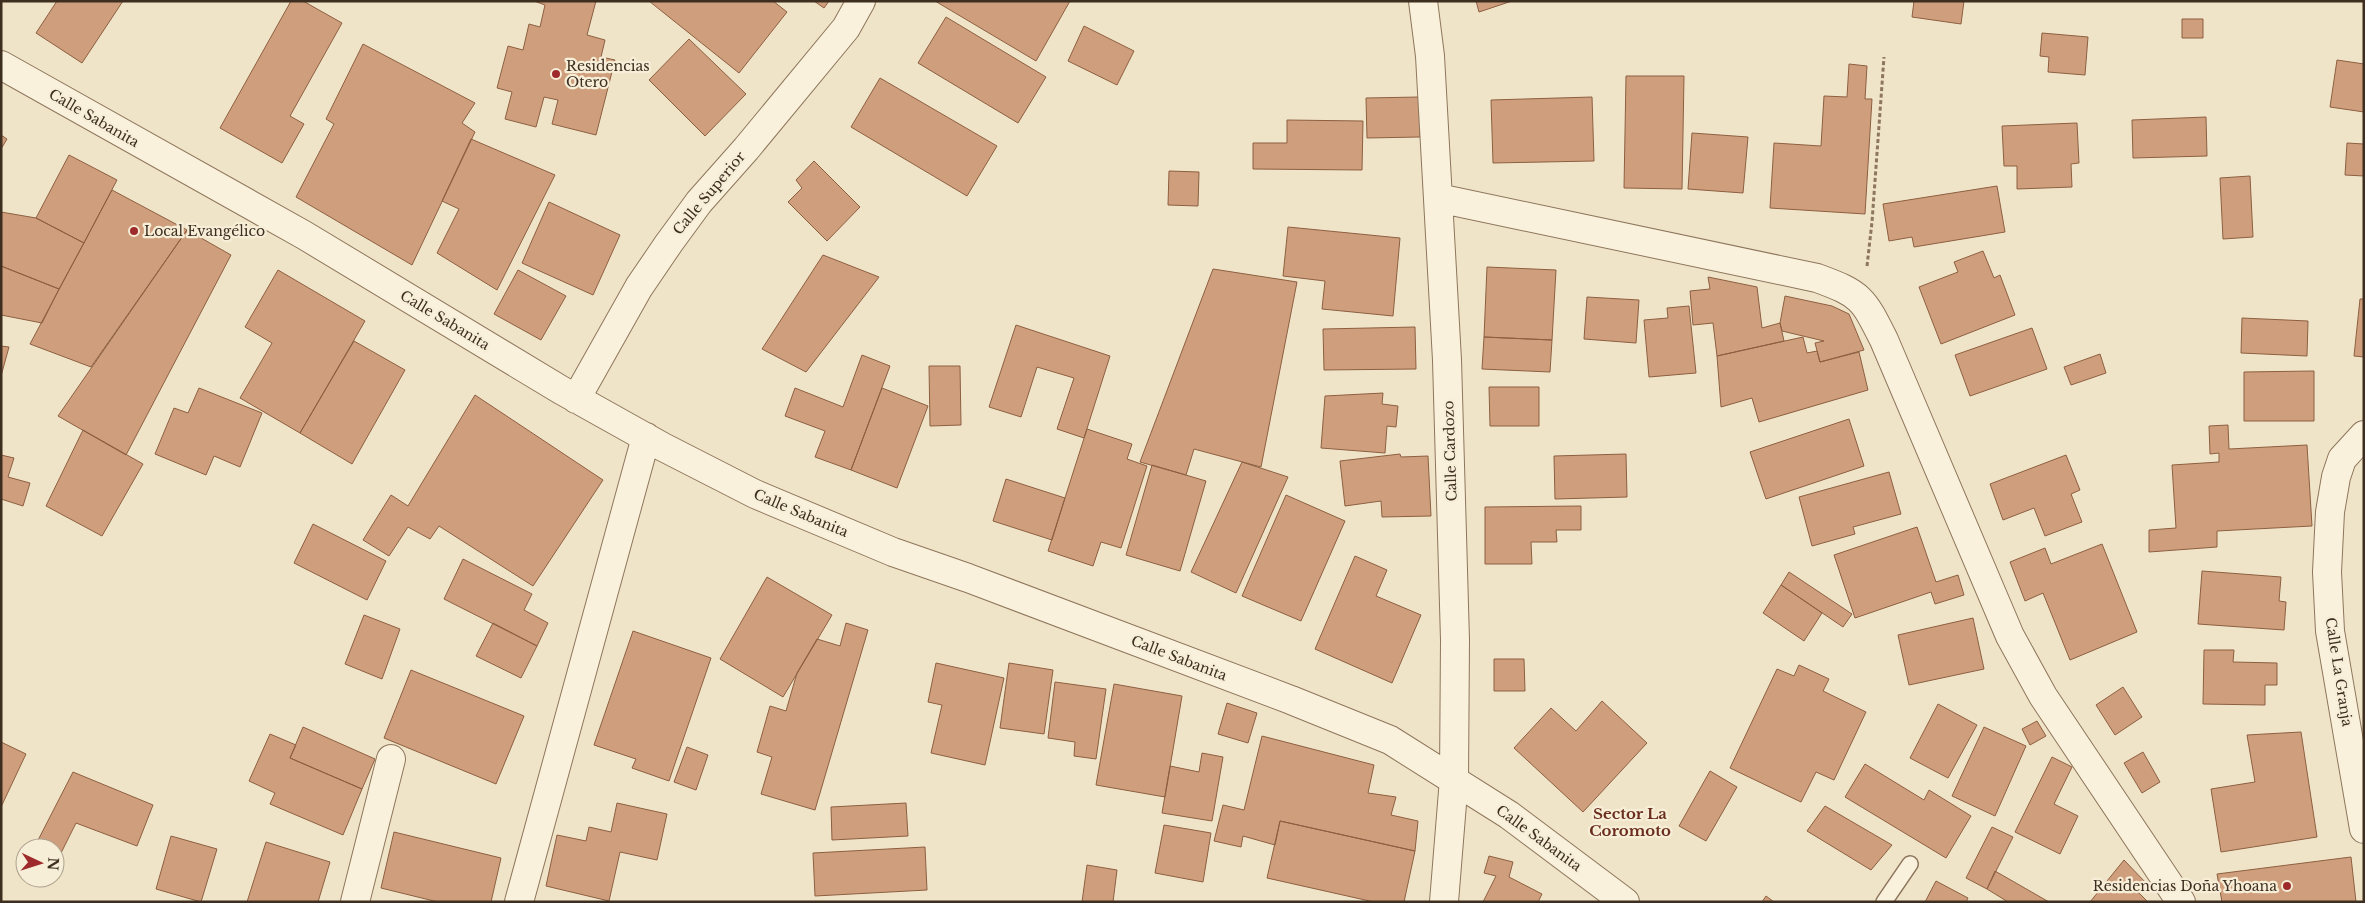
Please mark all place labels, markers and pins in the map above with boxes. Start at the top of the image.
place label: Residencias Otero [566,57,650,91]
marker: Residencias Otero [550,68,562,80]
place label: Local Evangélico [144,222,265,240]
marker: Local Evangélico [128,225,140,237]
place label: Residencias Doña Yhoana [2093,877,2277,895]
marker: Residencias Doña Yhoana [2281,880,2293,892]

